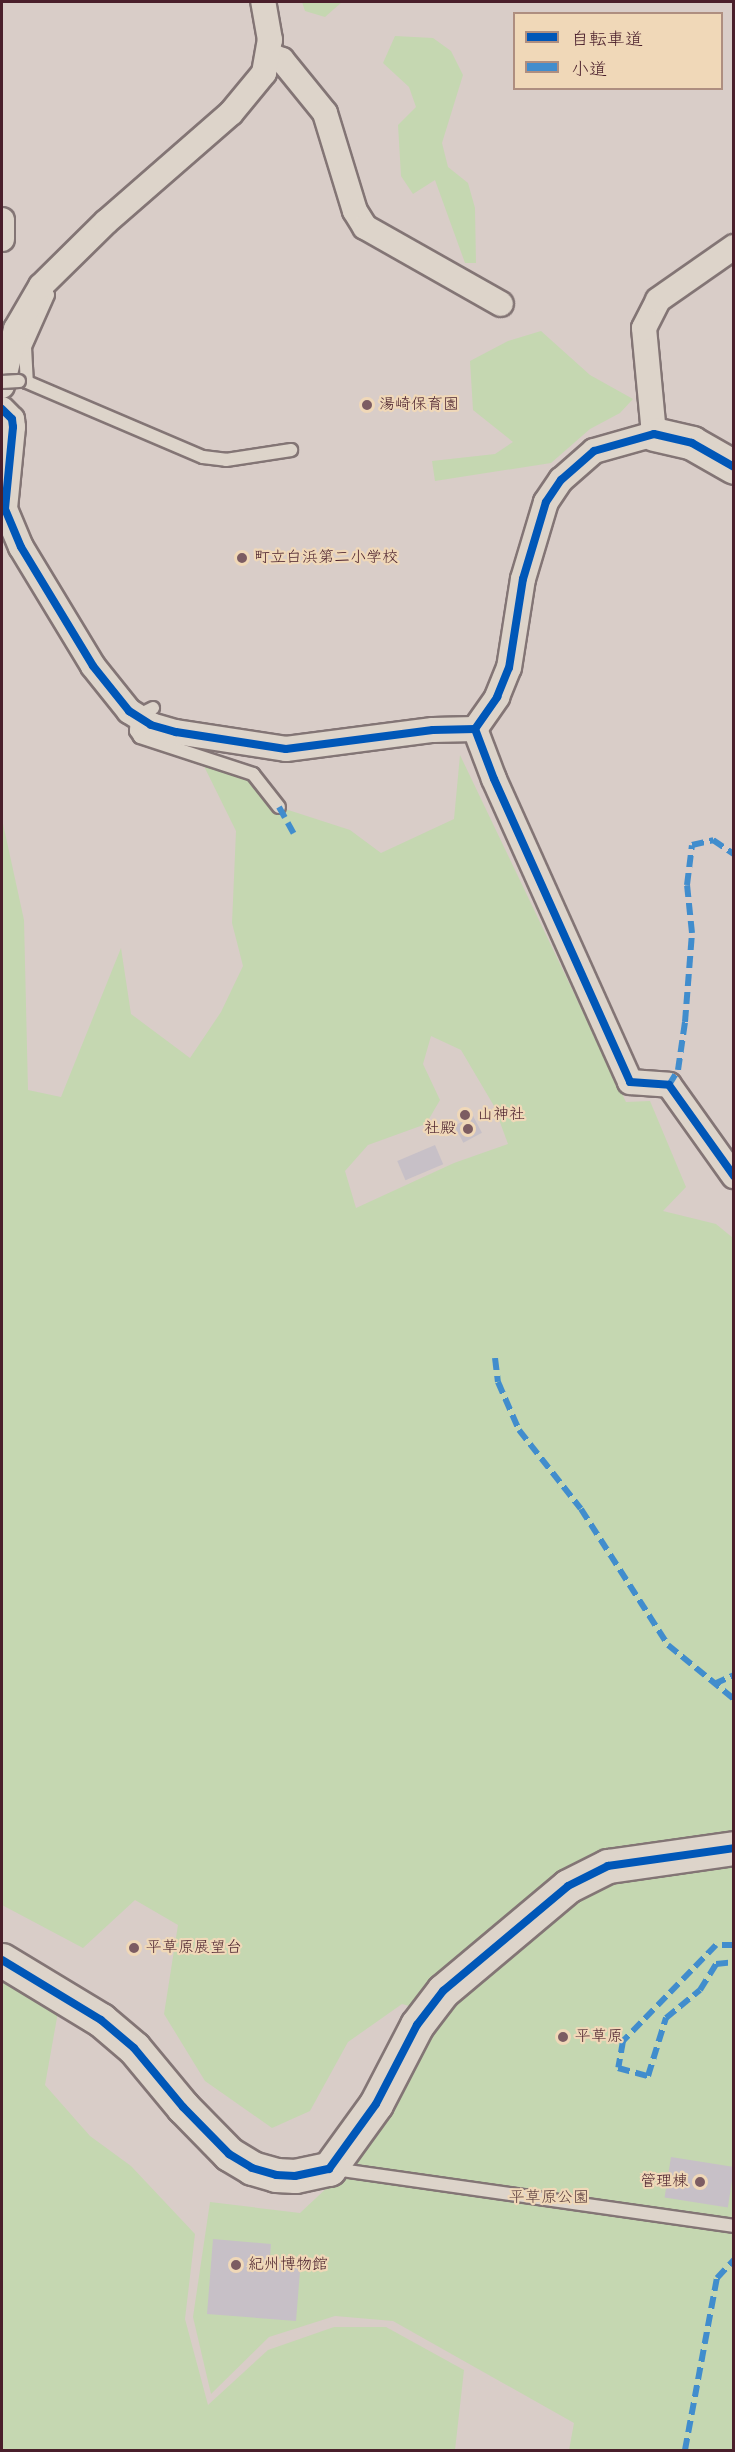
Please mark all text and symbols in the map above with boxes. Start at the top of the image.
legend [513,12,723,90]
text: 自転車道 [571,29,643,50]
text: 小道 [571,59,607,80]
place label: 湯崎保育園 [379,395,459,415]
marker: 湯崎保育園 [360,398,374,412]
place label: 町立白浜第二小学校 [254,548,398,568]
marker: 町立白浜第二小学校 [235,551,249,565]
place label: 山神社 [477,1105,525,1125]
marker: 山神社 [458,1108,472,1122]
place label: 社殿 [424,1119,456,1139]
marker: 社殿 [461,1122,475,1136]
place label: 平草原展望台 [146,1938,242,1958]
marker: 平草原展望台 [127,1941,141,1955]
place label: 平草原 [575,2027,623,2047]
marker: 平草原 [556,2030,570,2044]
place label: 管理棟 [640,2172,688,2192]
marker: 管理棟 [693,2175,707,2189]
park label: 平草原公園 [509,2188,589,2208]
place label: 紀州博物館 [248,2255,328,2275]
marker: 紀州博物館 [229,2258,243,2272]

